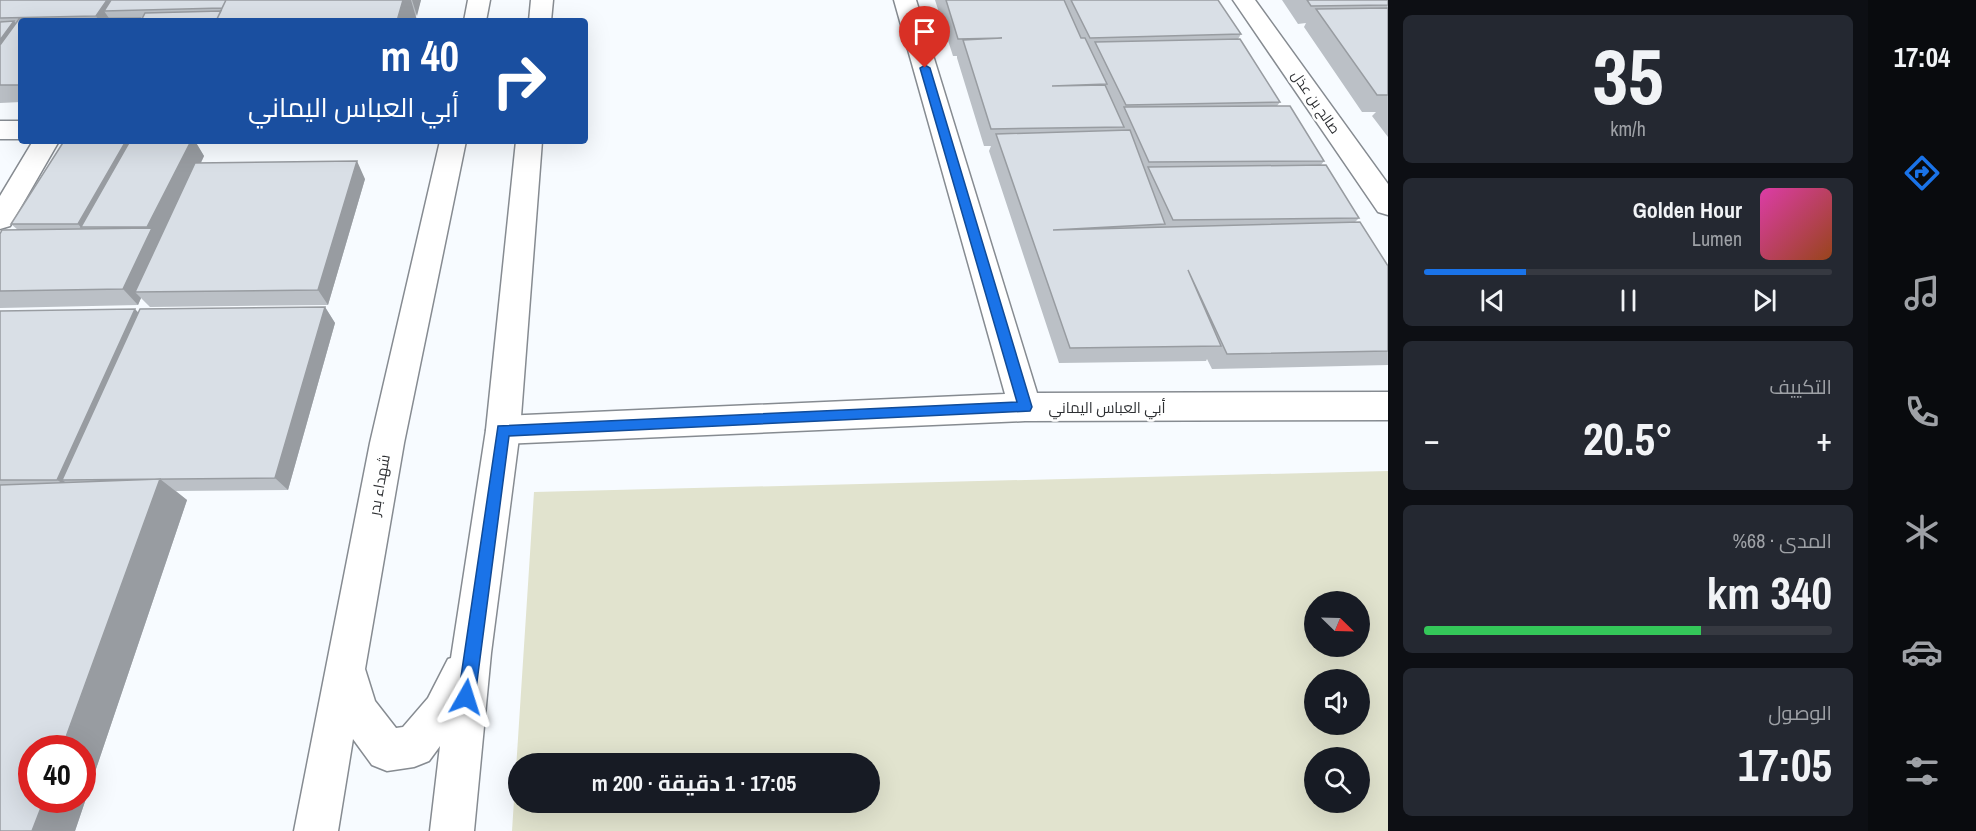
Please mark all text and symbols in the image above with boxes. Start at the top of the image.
pin [899,6,950,68]
icon: arrive [908,15,941,48]
text: 35 [1592,23,1664,128]
text: 40 m [380,28,459,84]
text: 17:04 [1894,39,1950,75]
icon: right [480,42,558,120]
street label: صالح بن عذل [1288,67,1344,137]
text: أبي العباس اليماني [248,89,459,125]
text: km/h [1610,115,1646,142]
icon: directions [1901,152,1943,194]
text: Golden Hour [1633,195,1742,225]
text: Lumen [1692,225,1742,252]
icon: music [1901,272,1943,314]
icon: previous [1476,284,1509,317]
icon: pause [1612,284,1645,317]
icon: next [1748,284,1781,317]
text: التكييف [1769,373,1832,400]
icon: phone [1901,391,1943,433]
street label: أبي العباس اليماني [1048,397,1166,420]
text: 20.5° [1583,408,1673,469]
text: − [1424,417,1440,461]
text: + [1816,417,1832,461]
street label: شهداء بدر [363,453,395,518]
icon: climate [1901,511,1943,553]
text: المدى · 68% [1732,527,1832,554]
text: 340 km [1707,562,1832,623]
north arrow [1304,591,1370,657]
map controls [1304,591,1370,813]
icon: car [1901,631,1943,673]
position arrow [434,665,498,729]
button: sound [1304,669,1370,735]
text: الوصول [1768,699,1832,726]
text: 17:05 [1738,734,1832,795]
speed limit sign: 40 [18,735,96,813]
button: search [1304,747,1370,813]
icon: filters [1901,750,1943,792]
text: 17:05 · 1 دقيقة · 200 m [592,768,796,798]

